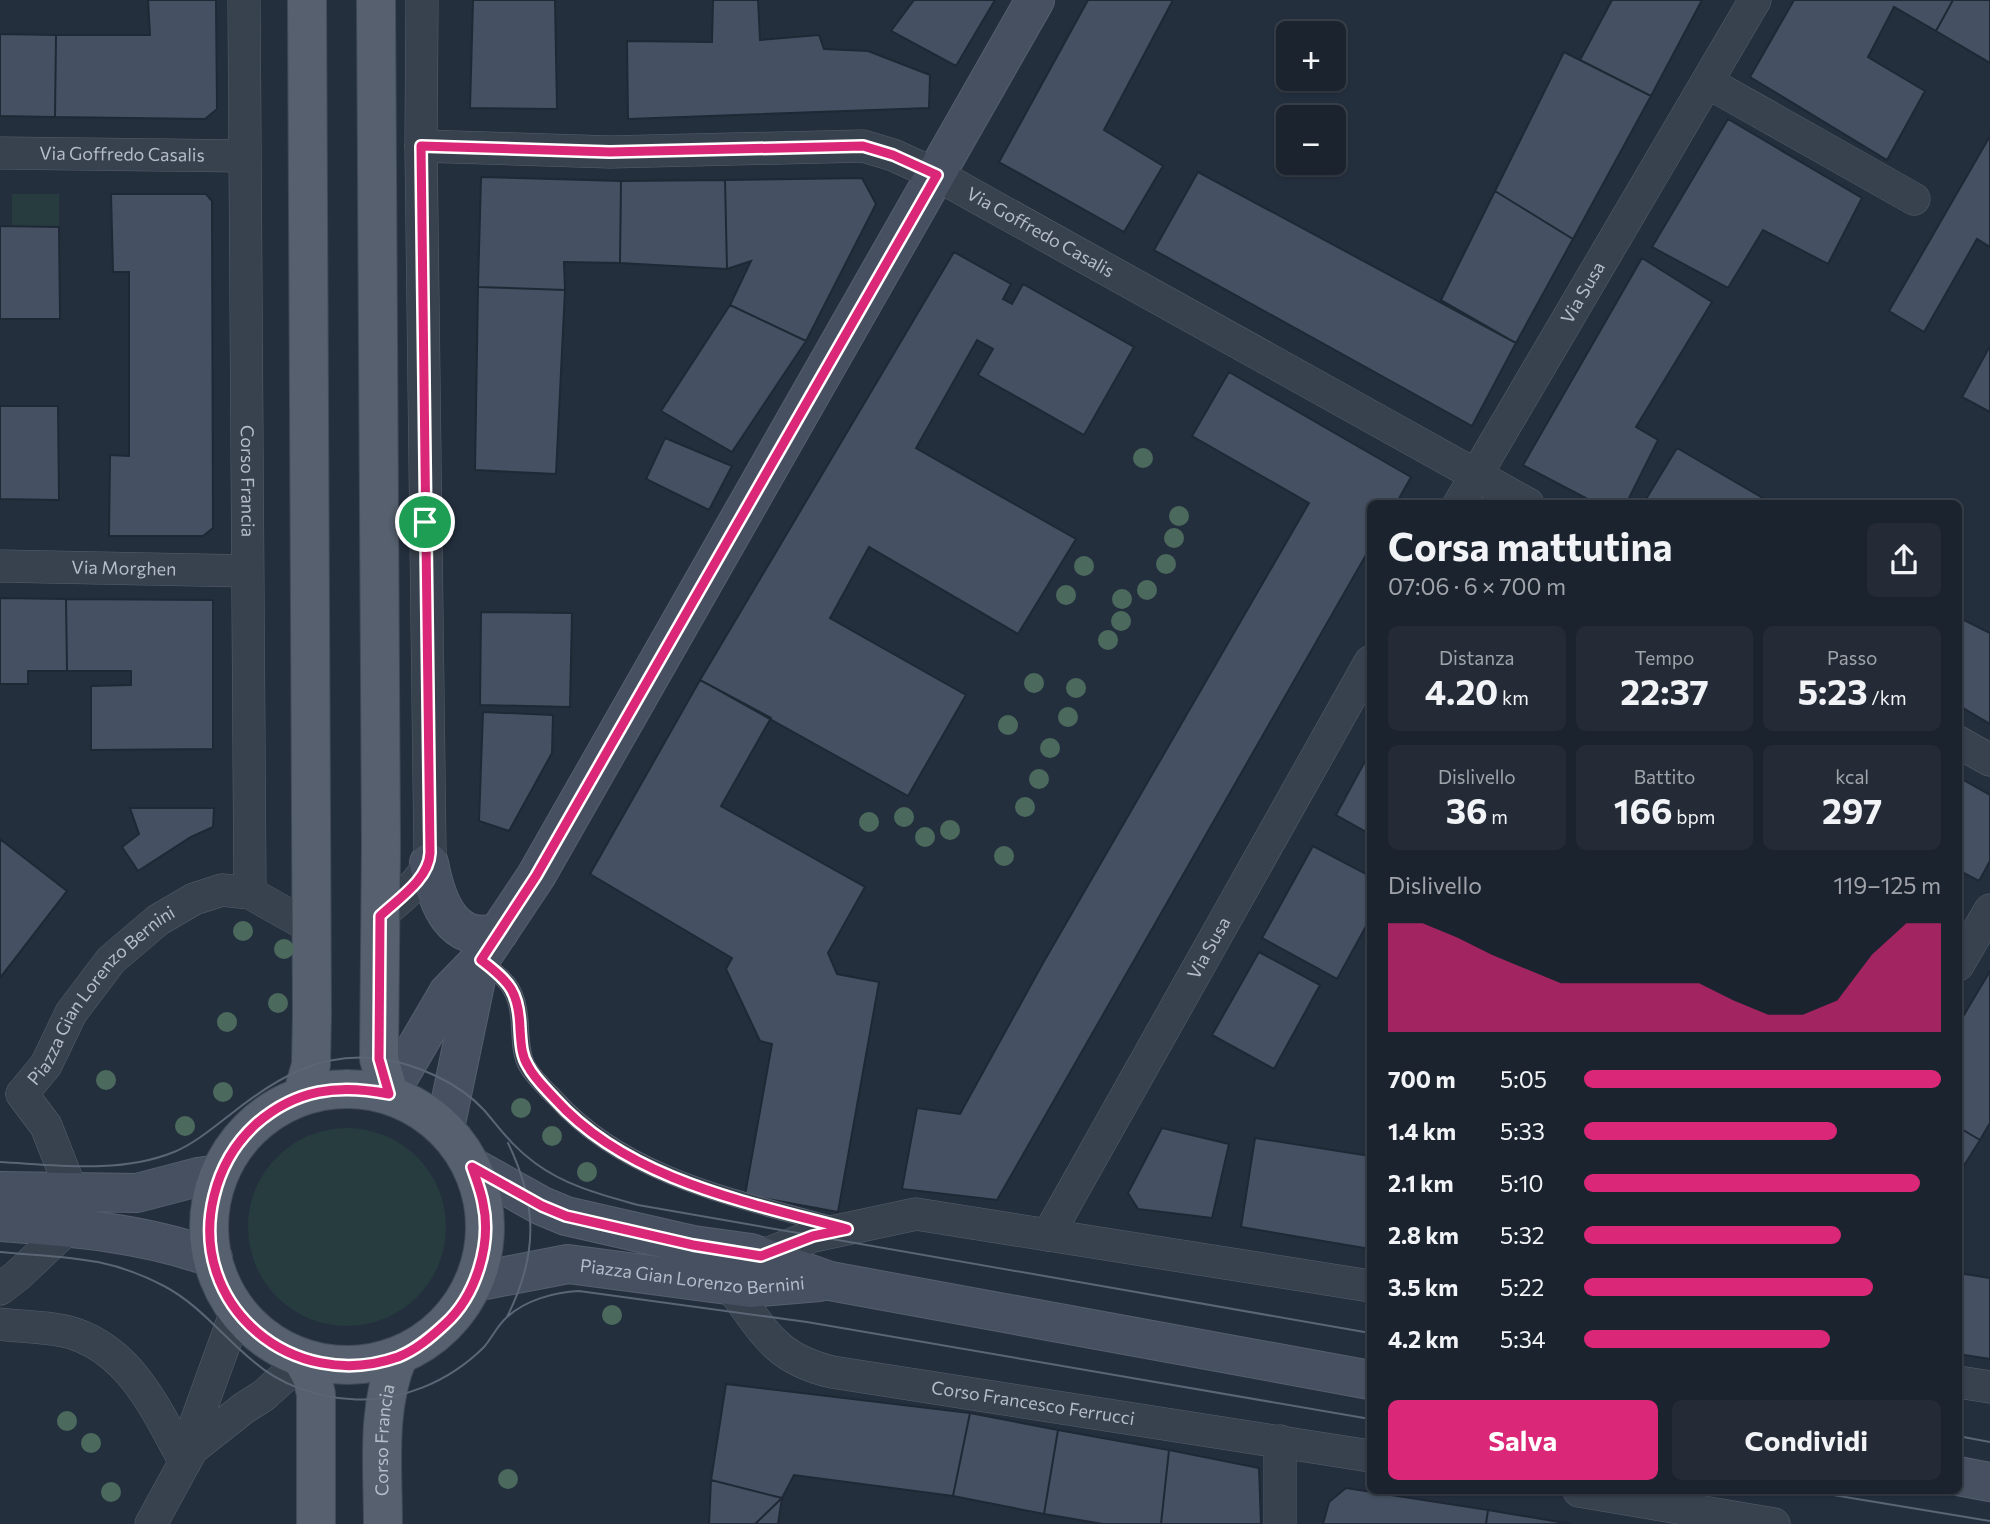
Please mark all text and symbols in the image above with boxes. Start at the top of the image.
map controls [1276,21,1346,175]
button: + [1276,21,1346,91]
button: − [1276,105,1346,175]
street label: Via Goffredo Casalis [39,141,205,166]
street label: Via Goffredo Casalis [963,182,1118,281]
street label: Via Susa [1555,257,1609,327]
street label: Corso Francia [237,425,260,537]
pin [395,492,455,552]
icon: arrive [406,503,444,541]
text: Corsa mattutina [1388,522,1672,569]
button: share [1867,523,1941,597]
street label: Via Morghen [71,555,177,580]
text: 07:06 · 6 × 700 m [1388,572,1566,600]
text: Distanza [1439,646,1515,669]
text: Tempo [1635,646,1694,669]
text: Passo [1827,646,1877,669]
text: 4.20 [1425,669,1498,712]
text: 22:37 [1620,669,1709,712]
text: 5:23 [1798,669,1868,712]
text: km [1498,686,1529,709]
text: /km [1868,686,1907,709]
text: Dislivello [1438,765,1516,788]
text: Battito [1634,765,1695,788]
text: kcal [1835,765,1869,788]
text: 36 [1446,788,1488,831]
text: 166 [1614,788,1673,831]
text: 297 [1822,788,1882,831]
text: m [1488,805,1508,828]
text: bpm [1673,805,1715,828]
text: Dislivello [1388,871,1482,899]
text: 119–125 m [1834,871,1941,899]
street label: Piazza Gian Lorenzo Bernini [22,901,178,1089]
street label: Via Susa [1182,913,1235,983]
text: 700 m [1388,1065,1456,1093]
text: 5:05 [1500,1065,1547,1093]
text: 1.4 km [1388,1117,1456,1145]
text: 5:33 [1500,1117,1545,1145]
text: 2.1 km [1388,1169,1454,1197]
text: 5:10 [1500,1169,1543,1197]
text: 2.8 km [1388,1221,1459,1249]
text: 5:32 [1500,1221,1544,1249]
street label: Piazza Gian Lorenzo Bernini [579,1254,806,1298]
text: 3.5 km [1388,1273,1458,1301]
text: 5:22 [1500,1273,1544,1301]
text: 4.2 km [1388,1325,1459,1353]
text: 5:34 [1500,1325,1546,1353]
street label: Corso Francesco Ferrucci [930,1376,1136,1429]
street label: Corso Francia [370,1382,399,1496]
button: Salva [1388,1400,1658,1480]
button: Condividi [1672,1400,1941,1480]

